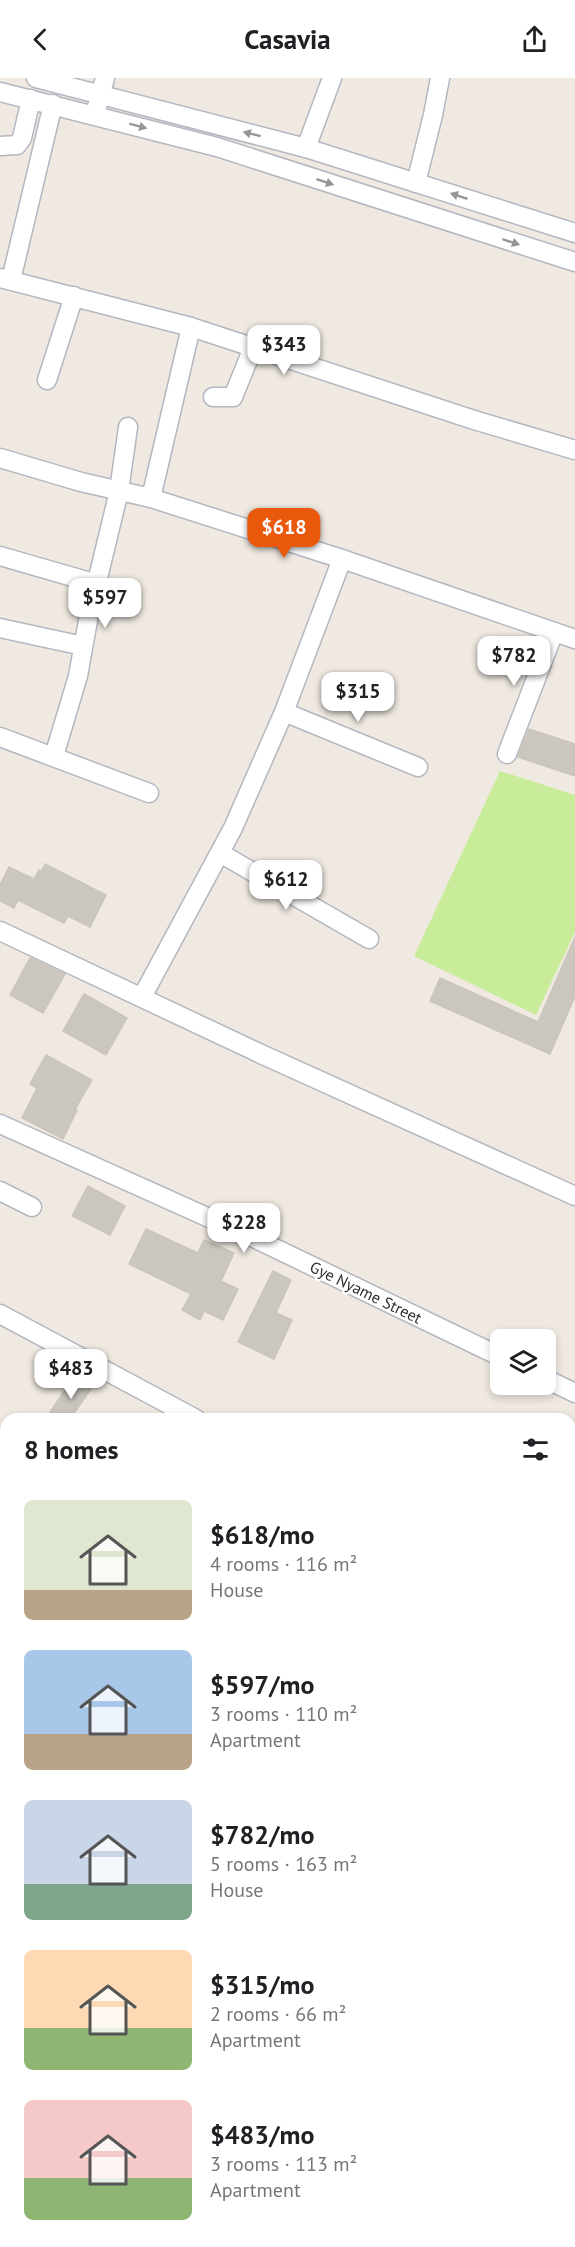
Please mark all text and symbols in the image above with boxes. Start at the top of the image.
text: Casavia [244,22,331,56]
icon: back [24,23,57,56]
icon: share [518,23,551,56]
one-way arrow [129,122,147,131]
one-way arrow [243,129,261,139]
one-way arrow [316,178,334,187]
one-way arrow [450,191,468,200]
one-way arrow [502,238,520,247]
pin: $343 [248,325,320,376]
text: $343 [261,331,307,357]
pin: $618 [248,508,320,559]
text: $618 [261,514,307,540]
pin: $597 [69,578,141,629]
text: $597 [82,584,128,610]
pin: $782 [478,636,550,687]
text: $782 [491,642,537,668]
pin: $315 [322,672,394,723]
text: $315 [335,678,381,704]
pin: $612 [250,860,322,911]
text: $612 [263,866,309,892]
pin: $228 [208,1203,280,1254]
text: $228 [221,1209,267,1235]
street label: Gye Nyame Street [307,1256,426,1328]
map controls [490,1329,556,1395]
button: layers [490,1329,556,1395]
pin: $483 [35,1349,107,1400]
text: $483 [48,1355,94,1381]
text: 8 homes [24,1433,119,1466]
icon: filters [519,1433,552,1466]
text: $618/mo [210,1518,314,1551]
icon: home [72,1524,144,1596]
text: 4 rooms · 116 m² [210,1551,357,1577]
text: House [210,1577,264,1603]
text: $597/mo [210,1668,314,1701]
icon: home [72,1674,144,1746]
text: 3 rooms · 110 m² [210,1701,357,1727]
text: Apartment [210,1727,301,1753]
text: $782/mo [210,1818,314,1851]
icon: home [72,1824,144,1896]
text: 5 rooms · 163 m² [210,1851,357,1877]
text: House [210,1877,264,1903]
text: $315/mo [210,1968,314,2001]
icon: home [72,1974,144,2046]
text: 2 rooms · 66 m² [210,2001,346,2027]
text: Apartment [210,2027,301,2053]
text: $483/mo [210,2118,314,2151]
icon: home [72,2124,144,2196]
text: 3 rooms · 113 m² [210,2151,357,2177]
text: Apartment [210,2177,301,2203]

